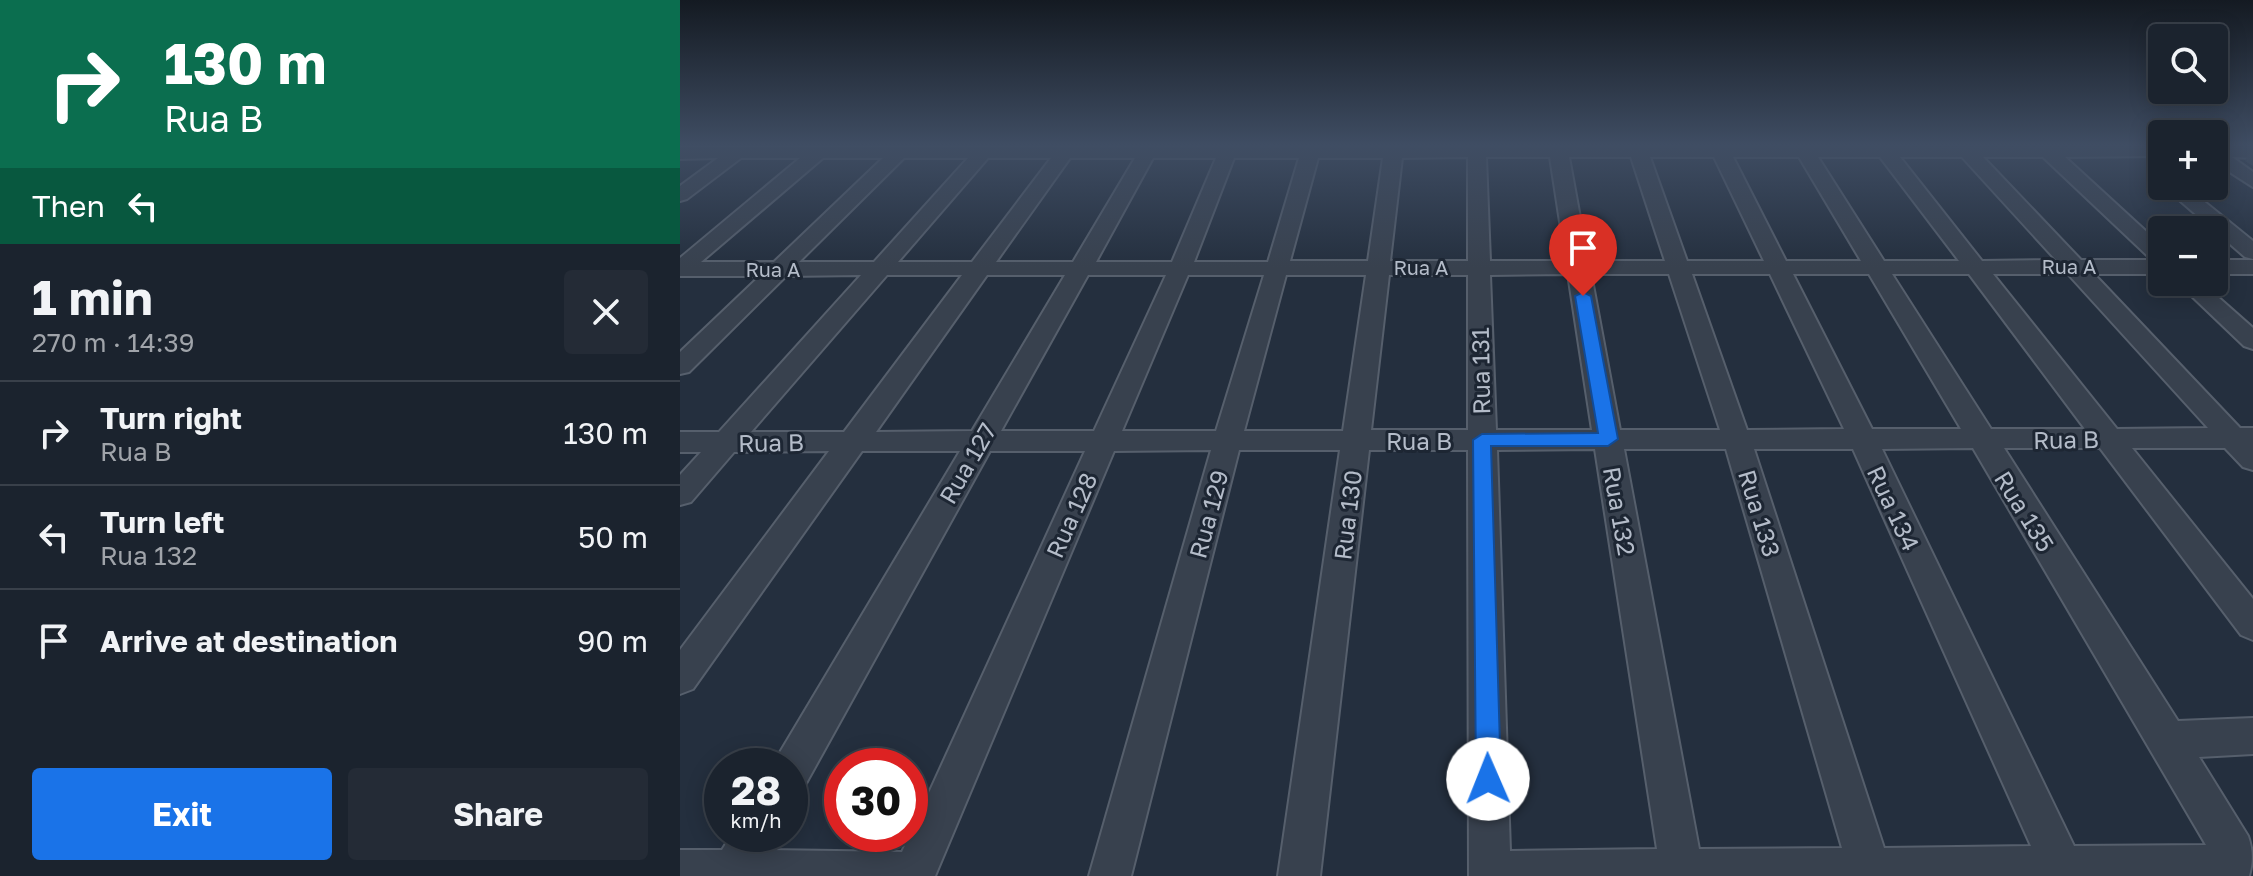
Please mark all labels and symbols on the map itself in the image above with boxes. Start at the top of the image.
pin [1549,214,1617,296]
street label: Rua A [2042,254,2097,278]
street label: Rua A [1394,255,1449,279]
street label: Rua A [746,257,801,281]
street label: Rua 131 [1465,327,1495,415]
street label: Rua 127 [932,418,1002,508]
street label: Rua B [2033,424,2099,454]
street label: Rua B [1386,426,1452,455]
street label: Rua B [738,427,804,457]
street label: Rua 134 [1862,461,1926,555]
street label: Rua 132 [1598,464,1642,558]
street label: Rua 135 [1989,465,2061,557]
street label: Rua 133 [1733,466,1787,560]
street label: Rua 129 [1182,467,1234,561]
street label: Rua 128 [1039,468,1103,562]
street label: Rua 130 [1327,468,1367,562]
position arrow [1446,737,1530,821]
speed limit sign: 30 [824,748,928,852]

